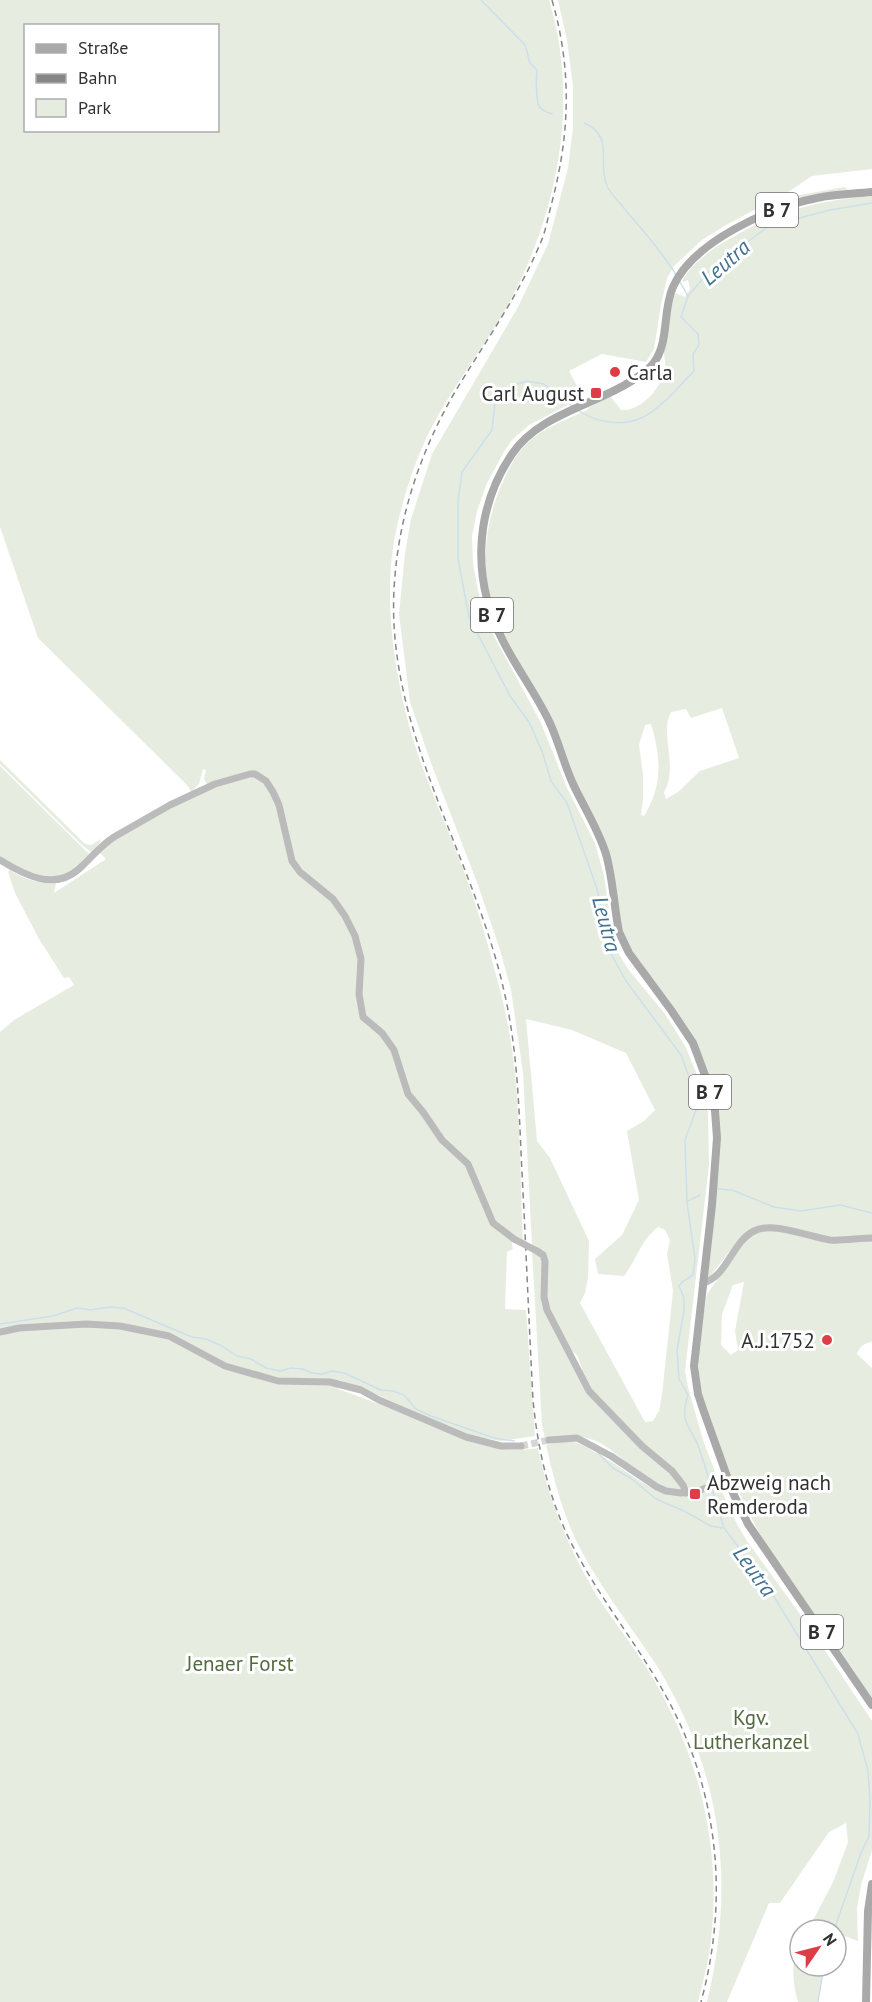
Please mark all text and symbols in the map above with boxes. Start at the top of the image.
legend [24,24,219,132]
text: Straße [78,36,129,59]
text: Bahn [78,66,117,89]
text: Park [78,96,111,119]
road number: B 7 [756,193,798,227]
water label: Leutra [695,233,756,291]
place label: Carla [627,359,673,386]
marker: Carla [608,365,622,379]
place label: Carl August [482,380,584,407]
marker: Carl August [589,386,603,400]
road number: B 7 [471,598,513,632]
water label: Leutra [586,893,628,955]
road number: B 7 [689,1075,731,1109]
place label: A.J.1752 [741,1327,815,1354]
marker: A.J.1752 [820,1333,834,1347]
place label: Abzweig nach Remderoda [707,1469,831,1520]
marker: Abzweig nach Remderoda [688,1487,702,1501]
water label: Leutra [727,1540,783,1602]
road number: B 7 [801,1615,843,1649]
park label: Jenaer Forst [185,1650,294,1677]
park label: Kgv. Lutherkanzel [693,1704,809,1755]
north arrow [788,1918,848,1978]
text: N [819,1929,841,1949]

